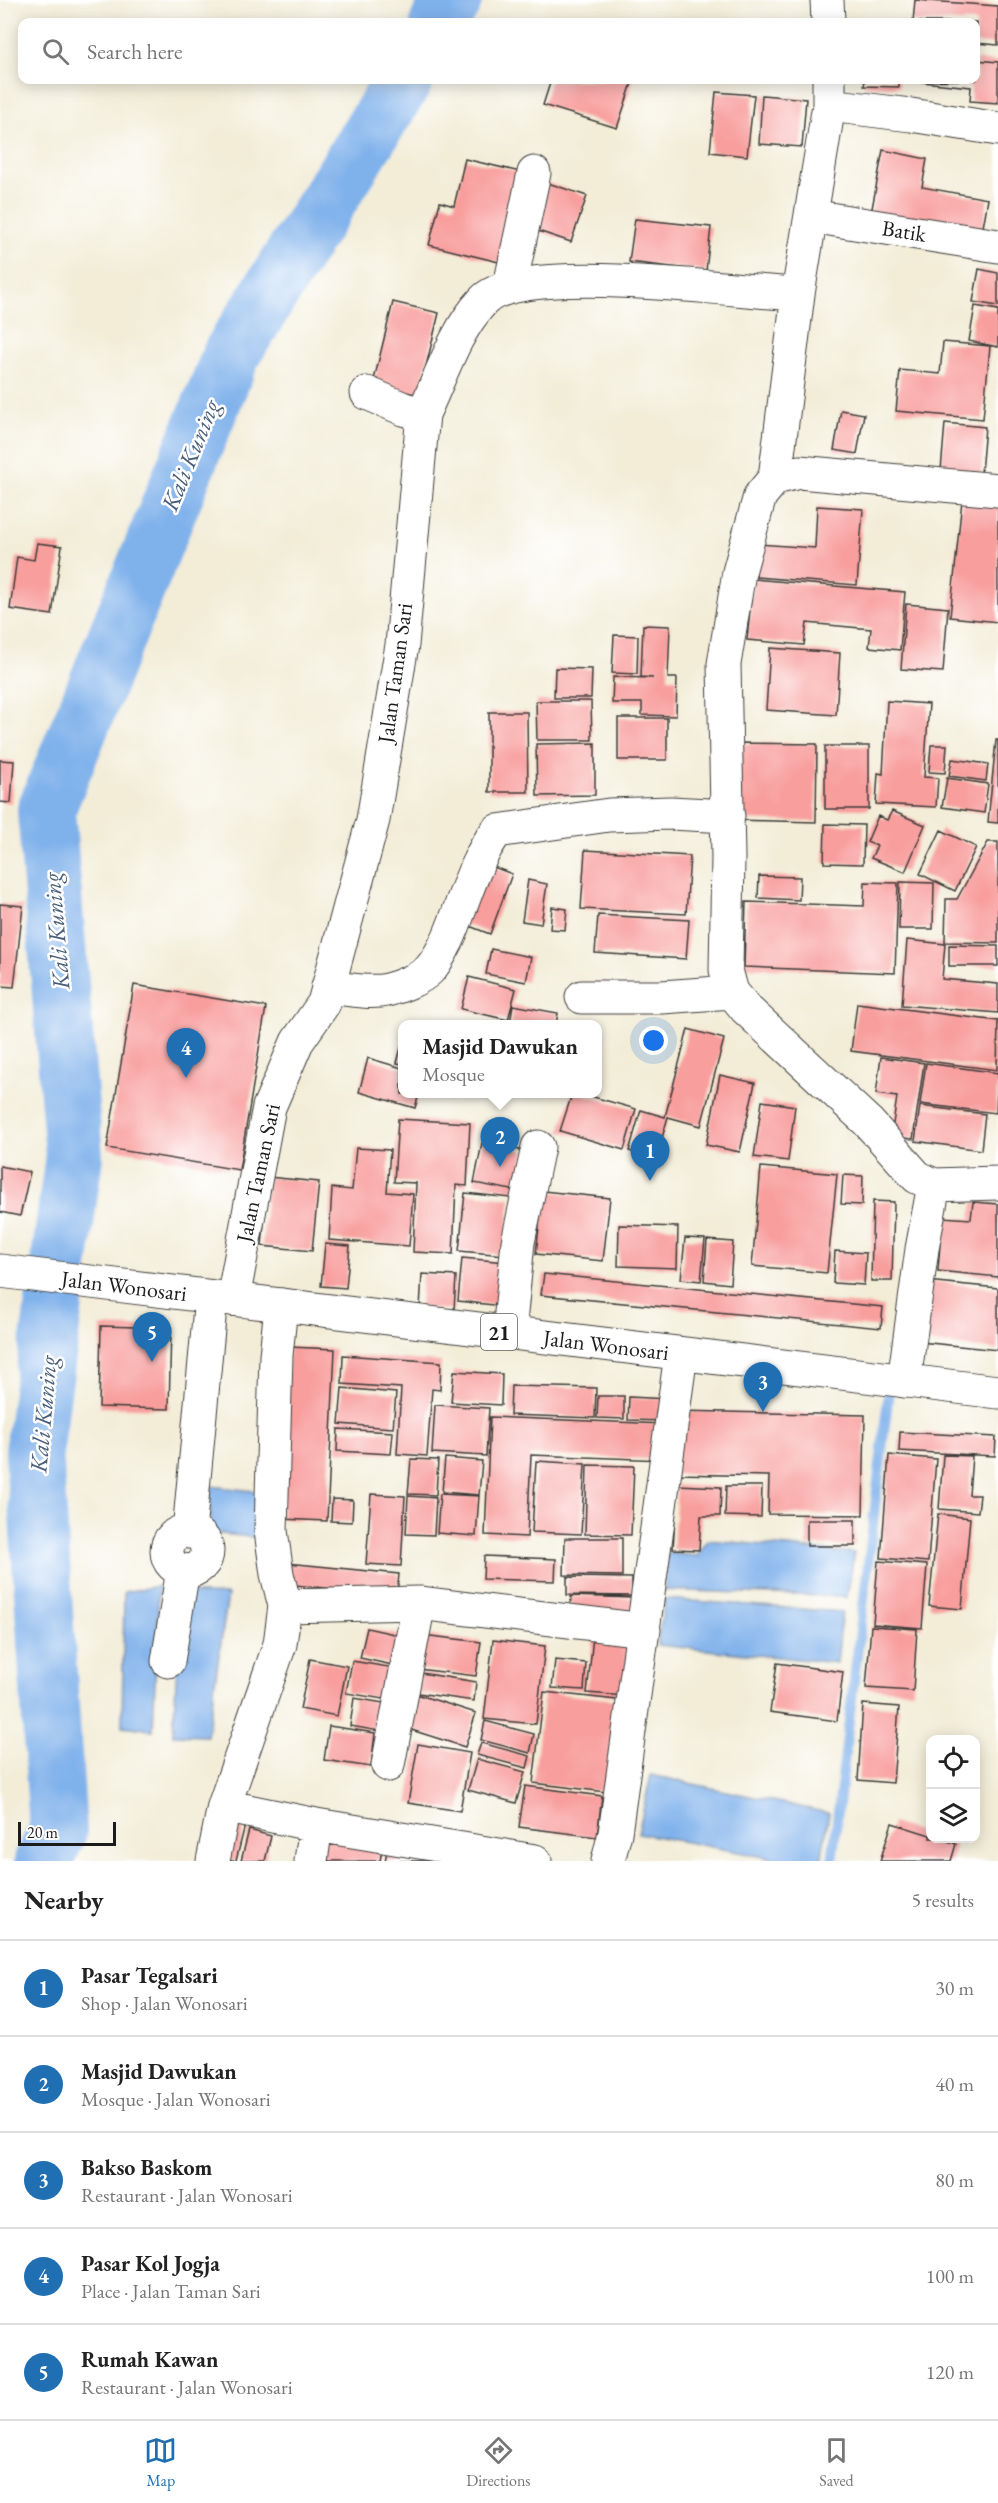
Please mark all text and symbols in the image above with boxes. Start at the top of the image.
search box [18,18,980,84]
icon: search [39,35,72,68]
text: Search here [87,37,182,66]
street label: Batik [880,213,929,249]
water label: Kali Kuning [153,394,227,516]
street label: Jalan Taman Sari [371,601,419,747]
water label: Kali Kuning [35,870,77,992]
popup [398,1020,602,1098]
your location [639,1026,668,1055]
pin: 4 [166,1028,206,1078]
text: Masjid Dawukan [422,1032,578,1061]
text: Mosque [422,1061,485,1087]
street label: Jalan Taman Sari [229,1101,287,1247]
pin: 2 [480,1118,520,1167]
pin: 1 [630,1132,670,1181]
street label: Jalan Wonosari [58,1264,188,1308]
pin: 5 [132,1312,172,1362]
road number: 21 [481,1314,517,1350]
street label: Jalan Wonosari [540,1323,670,1367]
water label: Kali Kuning [22,1353,64,1475]
pin: 3 [744,1362,783,1412]
map controls [926,1735,980,1843]
button: locate [926,1735,980,1789]
button: layers [926,1789,980,1843]
scale bar [18,1819,116,1846]
text: 20 m [27,1822,58,1843]
text: Nearby [24,1883,104,1917]
text: 5 results [911,1887,974,1913]
text: Pasar Tegalsari [81,1961,218,1990]
text: 1 [38,1975,49,2001]
text: 30 m [935,1975,974,2001]
text: Shop · Jalan Wonosari [81,1990,248,2016]
text: Masjid Dawukan [81,2057,237,2086]
text: 2 [38,2071,49,2097]
text: 40 m [935,2071,974,2097]
text: Mosque · Jalan Wonosari [81,2086,271,2112]
text: Bakso Baskom [81,2153,212,2182]
text: 3 [38,2167,49,2193]
text: 80 m [935,2167,974,2193]
text: Restaurant · Jalan Wonosari [81,2182,293,2208]
text: Pasar Kol Jogja [81,2249,220,2278]
text: 4 [38,2263,49,2289]
text: 100 m [926,2263,974,2289]
text: Place · Jalan Taman Sari [81,2278,261,2304]
text: Rumah Kawan [81,2345,218,2374]
text: 5 [38,2359,49,2385]
text: 120 m [926,2359,974,2385]
text: Restaurant · Jalan Wonosari [81,2374,293,2400]
tab: Map [144,2434,177,2491]
tab: Directions [466,2434,531,2491]
tab: Saved [819,2434,854,2491]

